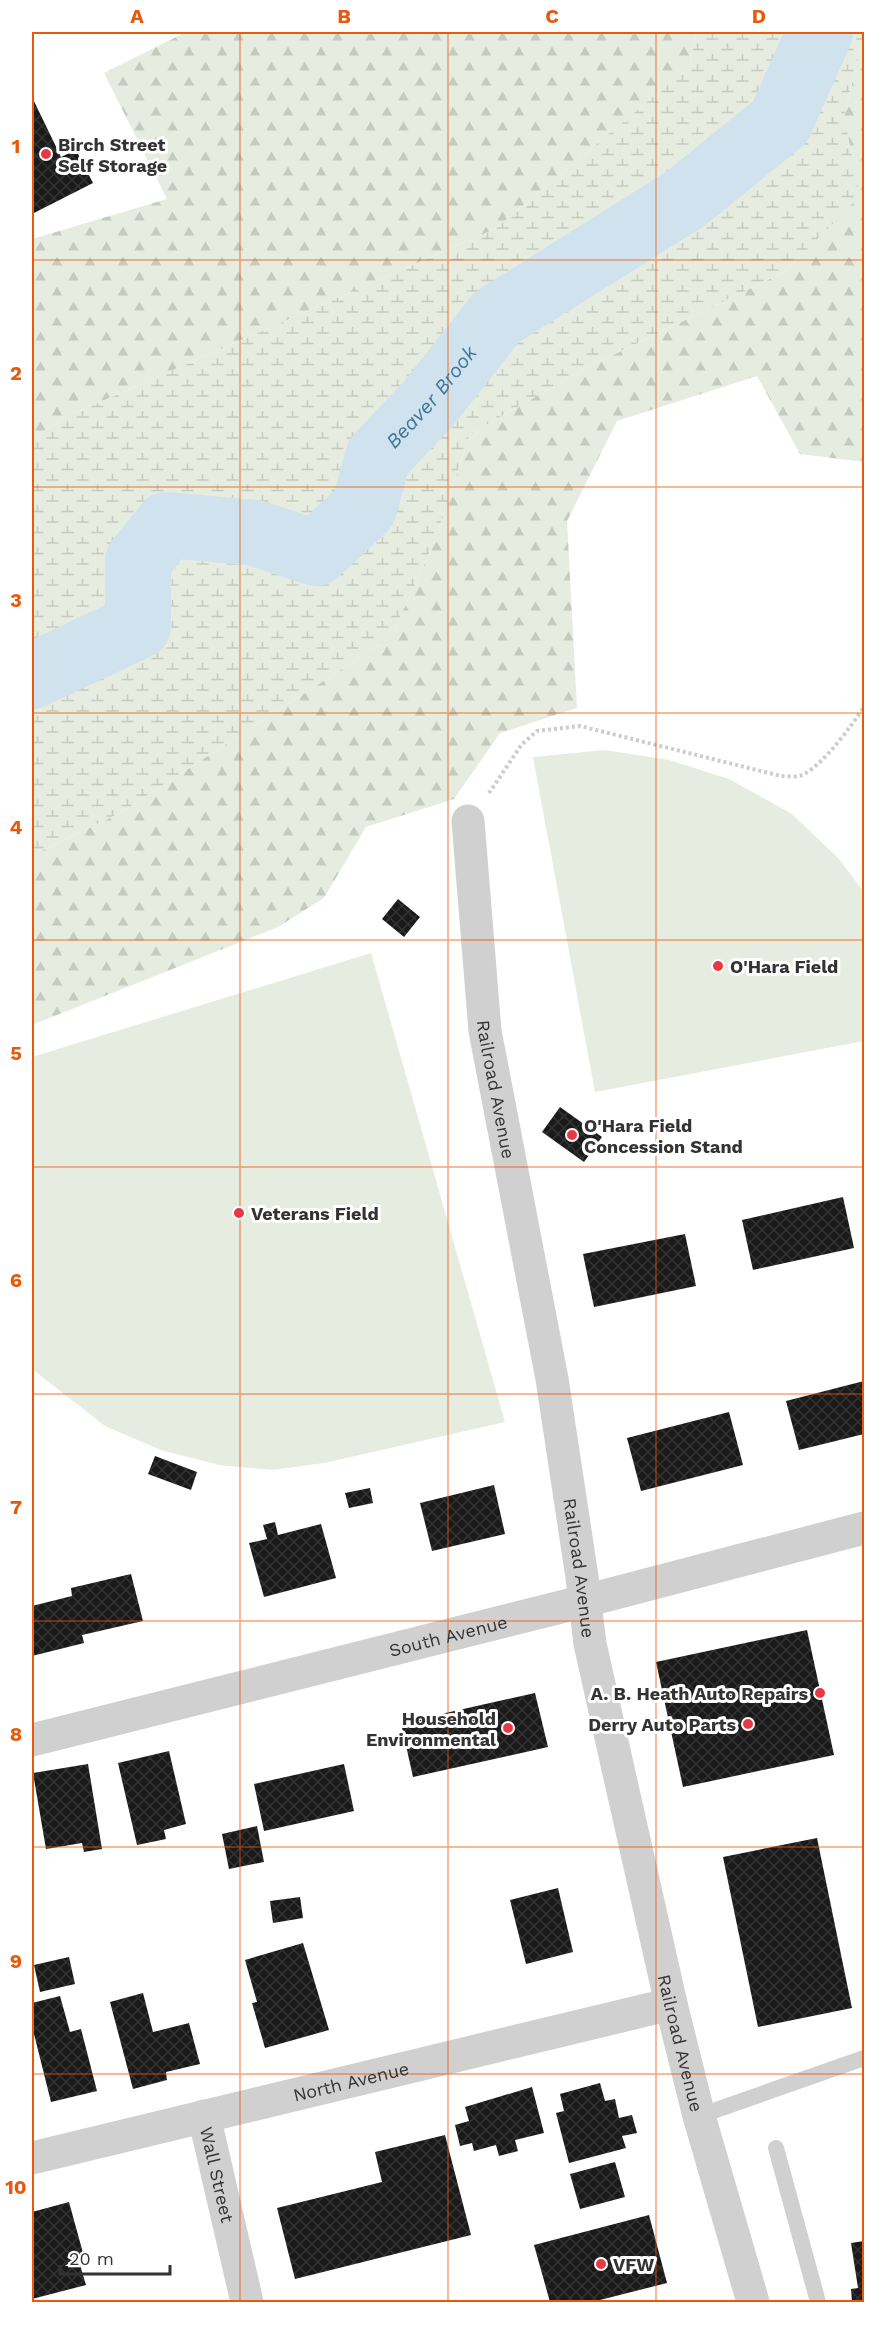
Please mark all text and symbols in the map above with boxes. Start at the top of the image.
text: A [130,4,144,28]
text: B [337,4,351,28]
text: C [545,4,559,28]
text: D [752,4,766,28]
text: 1 [12,134,20,158]
place label: Birch Street Self Storage [58,134,167,176]
marker: Birch Street Self Storage [39,147,53,161]
water label: Beaver Brook [381,340,482,453]
text: 2 [10,361,22,385]
text: 3 [10,588,22,612]
text: 4 [10,815,23,839]
place label: O'Hara Field [730,956,838,977]
marker: O'Hara Field [711,959,725,973]
street label: Railroad Avenue [474,1019,520,1160]
text: 5 [10,1041,22,1065]
place label: O'Hara Field Concession Stand [584,1115,743,1157]
marker: O'Hara Field Concession Stand [565,1128,579,1142]
place label: Veterans Field [251,1203,379,1224]
marker: Veterans Field [232,1206,246,1220]
text: 6 [10,1268,22,1292]
text: 7 [10,1495,22,1519]
street label: Railroad Avenue [560,1496,600,1639]
street label: South Avenue [387,1610,509,1660]
place label: A. B. Heath Auto Repairs [591,1683,808,1704]
marker: A. B. Heath Auto Repairs [813,1686,827,1700]
place label: Household Environmental [366,1708,496,1750]
place label: Derry Auto Parts [588,1714,736,1735]
marker: Derry Auto Parts [741,1717,755,1731]
marker: Household Environmental [501,1721,515,1735]
text: 8 [10,1722,22,1746]
text: 9 [10,1949,22,1973]
street label: Railroad Avenue [654,1972,708,2114]
street label: North Avenue [291,2057,411,2105]
street label: Wall Street [196,2125,239,2225]
text: 10 [5,2175,27,2199]
scale bar [60,2238,170,2276]
text: 20 m [69,2248,114,2269]
place label: VFW [613,2254,654,2275]
marker: VFW [594,2257,608,2271]

